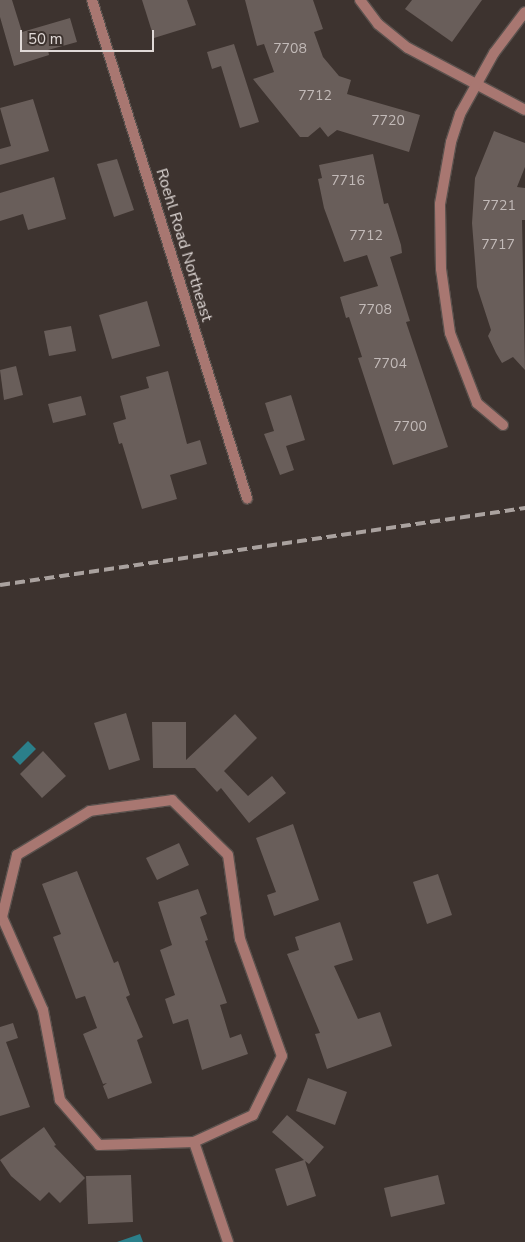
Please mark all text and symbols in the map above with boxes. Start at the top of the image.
scale bar [22,20,156,52]
text: 50 m [28,29,63,49]
house number: 7708 [273,41,307,57]
house number: 7712 [298,88,332,104]
house number: 7720 [371,113,405,129]
street label: Roehl Road Northeast [152,166,216,324]
house number: 7716 [331,173,365,189]
house number: 7721 [482,198,516,214]
house number: 7712 [349,228,383,244]
house number: 7717 [481,237,515,253]
house number: 7708 [358,302,392,318]
house number: 7704 [373,356,407,372]
house number: 7700 [393,419,427,435]

